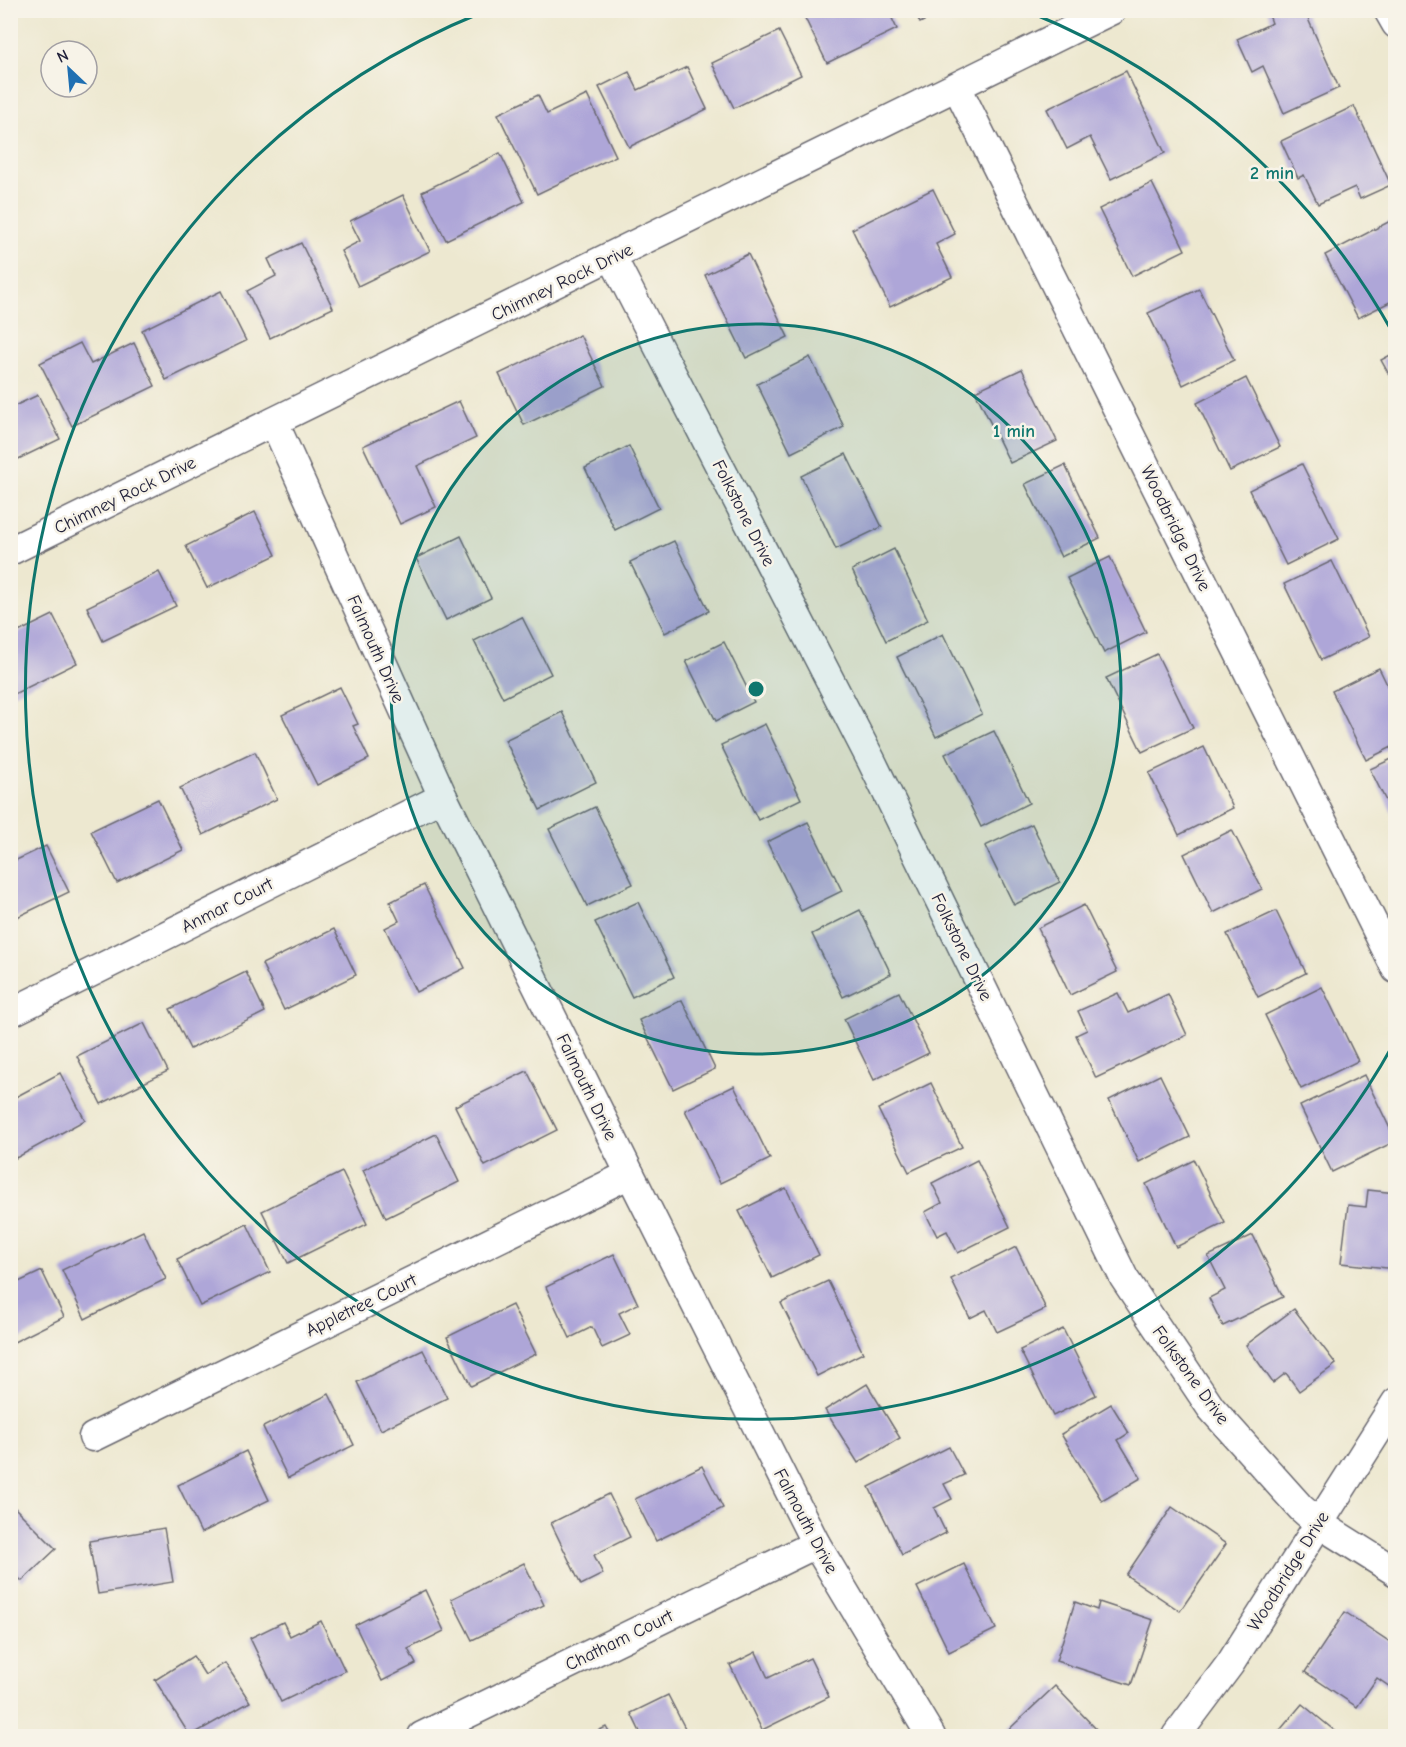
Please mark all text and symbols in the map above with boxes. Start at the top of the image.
north arrow [39,39,99,99]
text: N [54,46,71,67]
text: 2 min [1250,163,1294,184]
street label: Chimney Rock Drive [488,239,636,326]
text: 1 min [993,421,1035,442]
street label: Chimney Rock Drive [51,452,199,539]
street label: Folkstone Drive [708,456,779,570]
street label: Woodbridge Drive [1136,462,1215,594]
street label: Falmouth Drive [342,592,409,706]
centre of rings [746,679,766,699]
street label: Anmar Court [178,873,277,937]
street label: Folkstone Drive [926,890,997,1004]
street label: Falmouth Drive [552,1031,621,1144]
street label: Appletree Court [302,1269,421,1341]
street label: Folkstone Drive [1148,1322,1233,1429]
street label: Falmouth Drive [769,1465,842,1577]
street label: Woodbridge Drive [1243,1508,1334,1635]
street label: Chatham Court [562,1605,677,1676]

